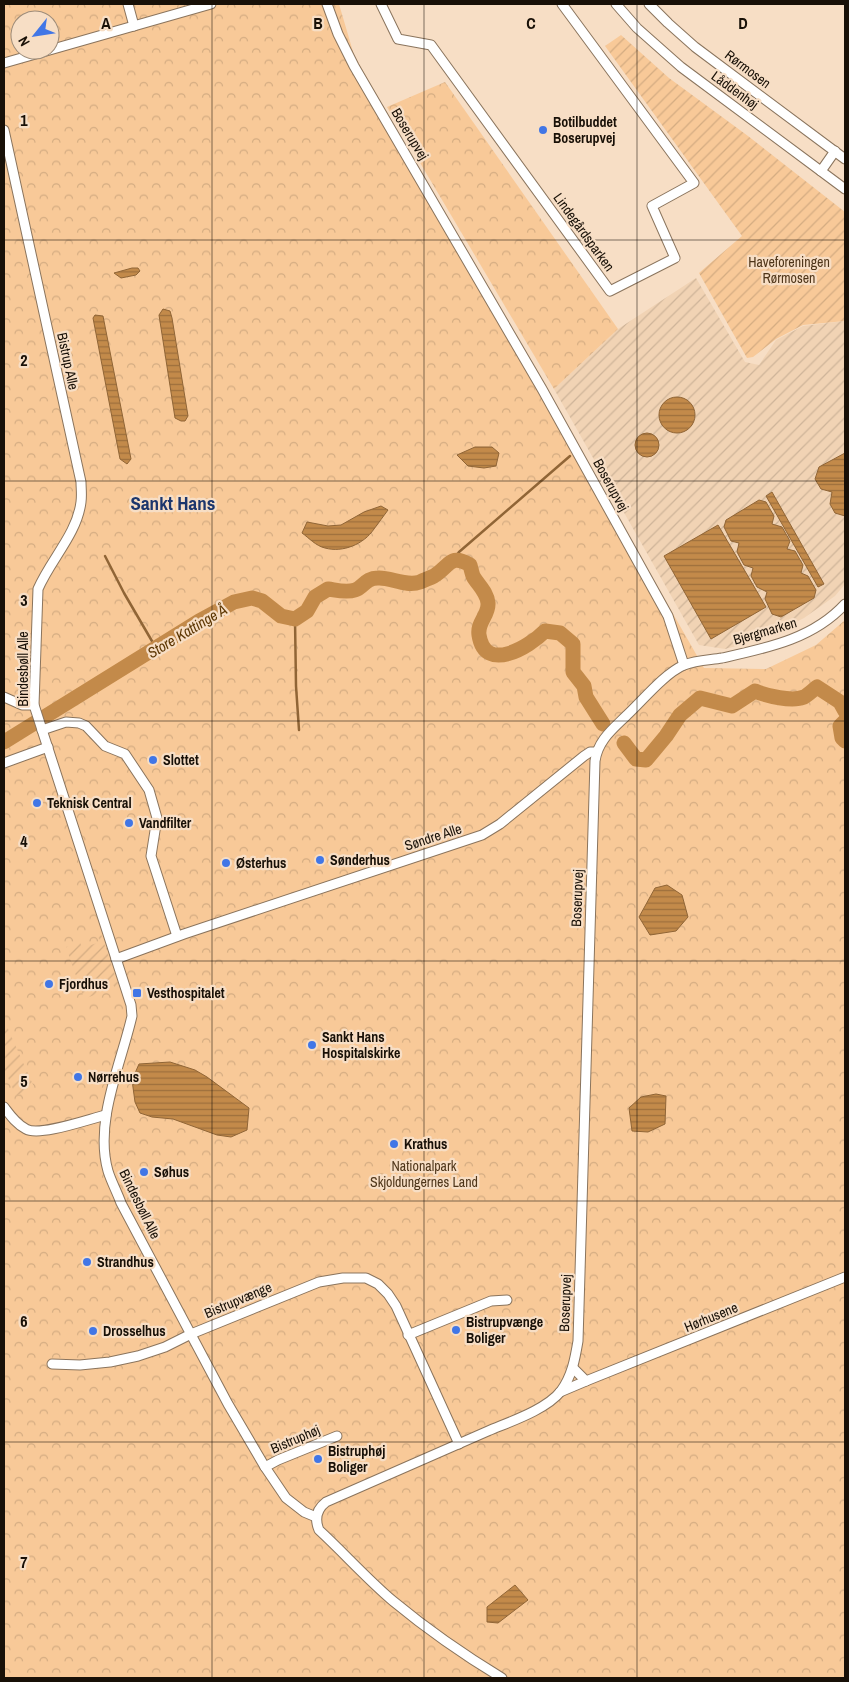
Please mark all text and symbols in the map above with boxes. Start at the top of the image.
north arrow [10,10,60,60]
text: A [101,12,111,34]
text: B [313,12,323,34]
text: C [526,12,536,34]
text: D [738,12,748,34]
text: N [14,33,34,50]
street label: Rørmosen [721,46,775,92]
street label: Låddenhøj [708,67,762,113]
street label: Boserupvej [387,105,433,163]
text: 1 [20,109,28,131]
place label: Botilbuddet Boserupvej [553,113,617,147]
marker: Botilbuddet Boserupvej [537,124,549,136]
street label: Lindegårdsparken [550,189,618,275]
park label: Haveforeningen Rørmosen [748,253,830,287]
street label: Bistrup Alle [53,331,83,391]
text: 2 [20,349,28,371]
street label: Boserupvej [589,456,633,514]
district label: Sankt Hans [131,490,215,516]
text: 3 [20,589,28,611]
water label: Store Kattinge Å [143,599,231,663]
street label: Bjergmarken [731,613,799,649]
street label: Bindesbøll Alle [14,631,32,707]
place label: Slottet [163,751,199,769]
marker: Slottet [147,754,159,766]
place label: Teknisk Central [47,794,132,812]
marker: Teknisk Central [31,797,43,809]
place label: Vandfilter [139,814,192,832]
marker: Vandfilter [123,817,135,829]
street label: Søndre Alle [402,819,464,855]
text: 4 [20,830,28,852]
place label: Sønderhus [330,851,390,869]
place label: Østerhus [236,854,286,872]
marker: Sønderhus [314,854,326,866]
marker: Østerhus [220,857,232,869]
street label: Boserupvej [567,869,587,927]
place label: Fjordhus [59,975,108,993]
marker: Fjordhus [43,978,55,990]
place label: Vesthospitalet [147,984,225,1002]
marker: Vesthospitalet [131,987,143,999]
place label: Sankt Hans Hospitalskirke [322,1028,400,1062]
marker: Sankt Hans Hospitalskirke [306,1039,318,1051]
place label: Nørrehus [88,1068,139,1086]
text: 5 [20,1070,28,1092]
marker: Nørrehus [72,1071,84,1083]
place label: Krathus [404,1135,447,1153]
marker: Krathus [388,1138,400,1150]
park label: Nationalpark Skjoldungernes Land [370,1157,478,1191]
place label: Søhus [154,1163,189,1181]
street label: Bindesbøll Alle [115,1166,165,1242]
marker: Søhus [138,1166,150,1178]
place label: Strandhus [97,1253,154,1271]
marker: Strandhus [81,1256,93,1268]
street label: Boserupvej [555,1274,575,1332]
street label: Bistrupvænge [202,1278,274,1322]
street label: Hørhusene [682,1298,740,1336]
text: 6 [20,1310,28,1332]
place label: Bistrupvænge Boliger [466,1313,543,1347]
place label: Drosselhus [103,1322,166,1340]
marker: Bistrupvænge Boliger [450,1324,462,1336]
marker: Drosselhus [87,1325,99,1337]
street label: Bistruphøj [268,1421,322,1457]
place label: Bistruphøj Boliger [328,1442,385,1476]
marker: Bistruphøj Boliger [312,1453,324,1465]
text: 7 [20,1551,28,1573]

